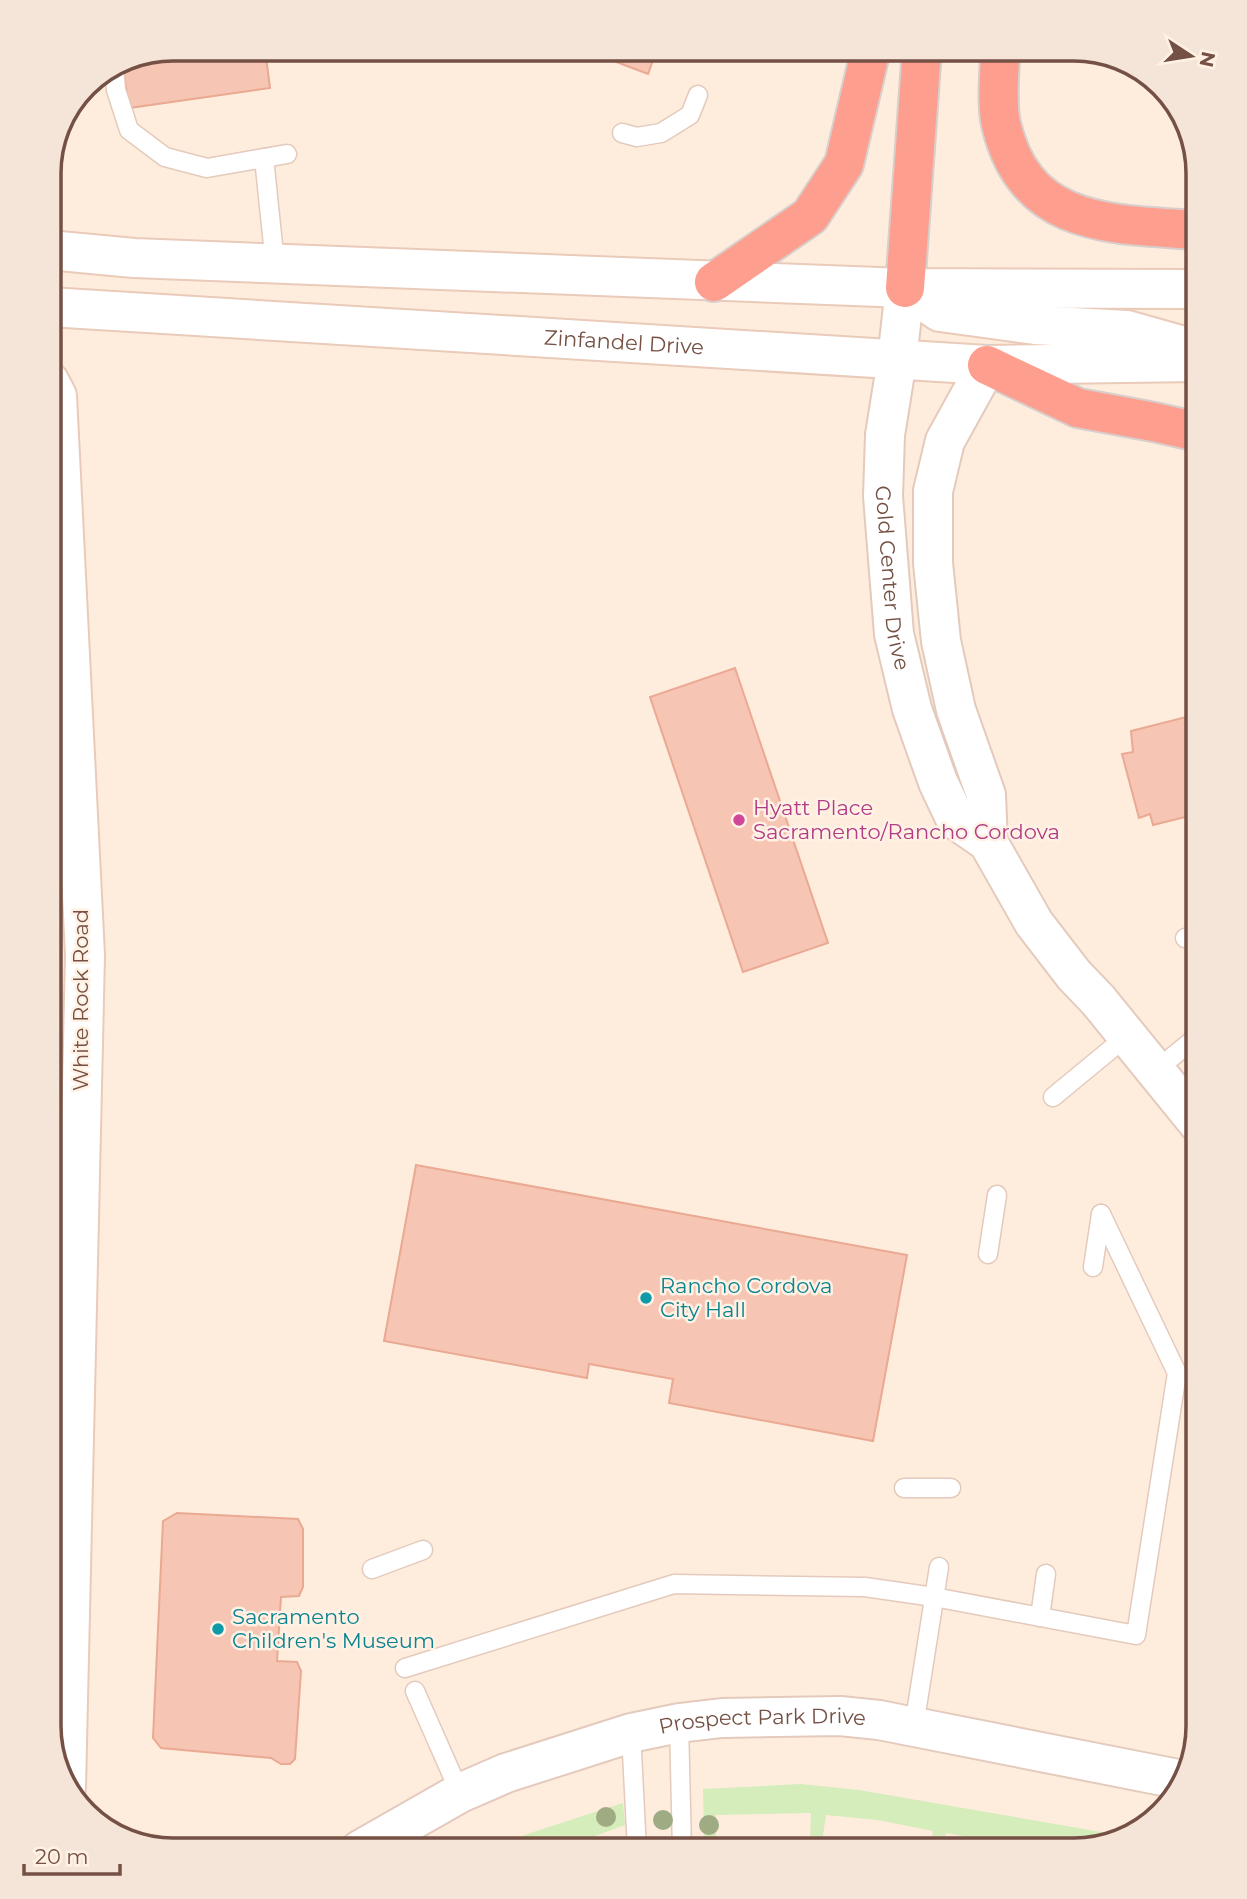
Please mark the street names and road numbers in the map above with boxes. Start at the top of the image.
street label: Zinfandel Drive [543,325,705,359]
street label: Gold Center Drive [871,485,915,673]
street label: White Rock Road [68,909,93,1091]
street label: Prospect Park Drive [656,1703,867,1739]

